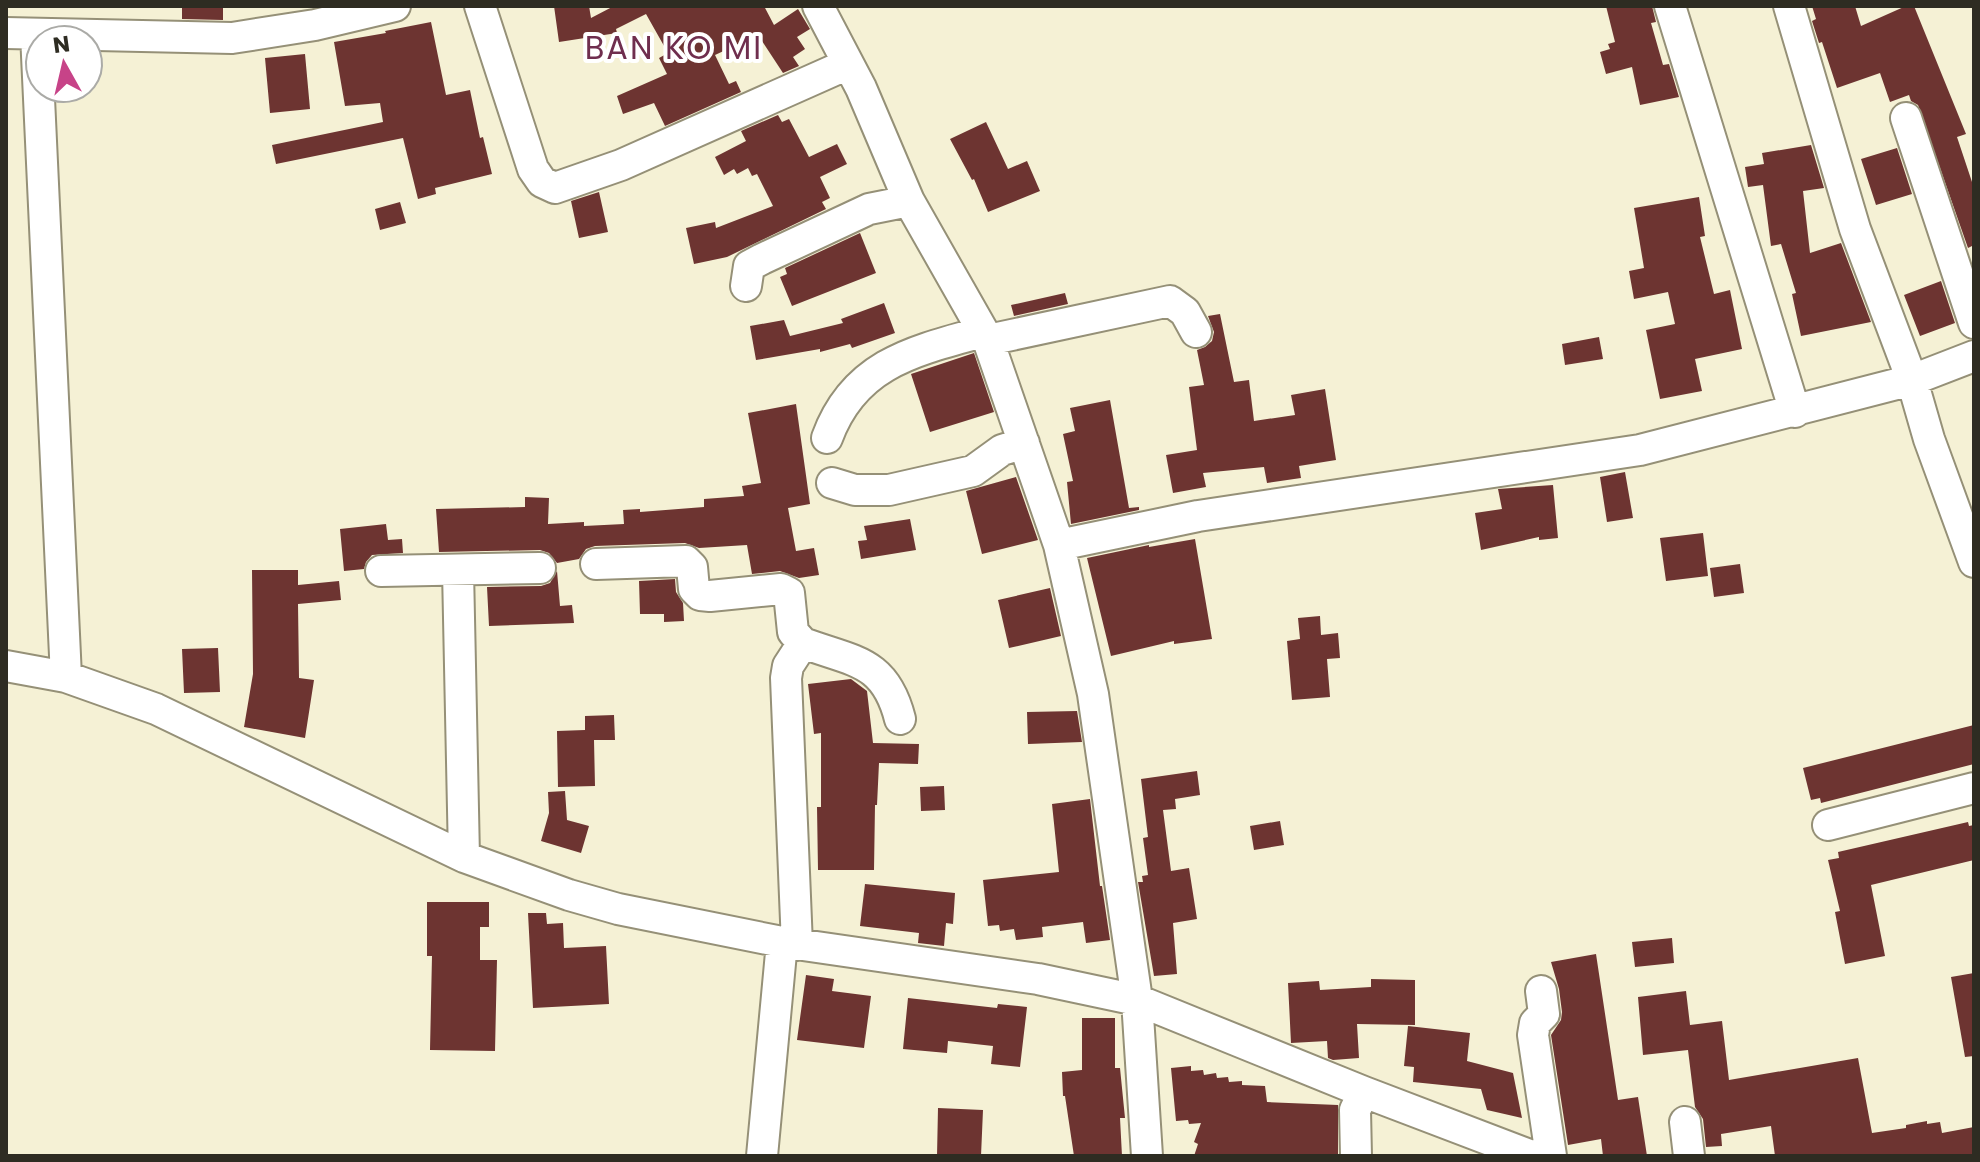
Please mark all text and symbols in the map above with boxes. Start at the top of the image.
north arrow [24,24,104,104]
district label: BAN KO MI [585,25,763,70]
text: N [51,28,72,61]

